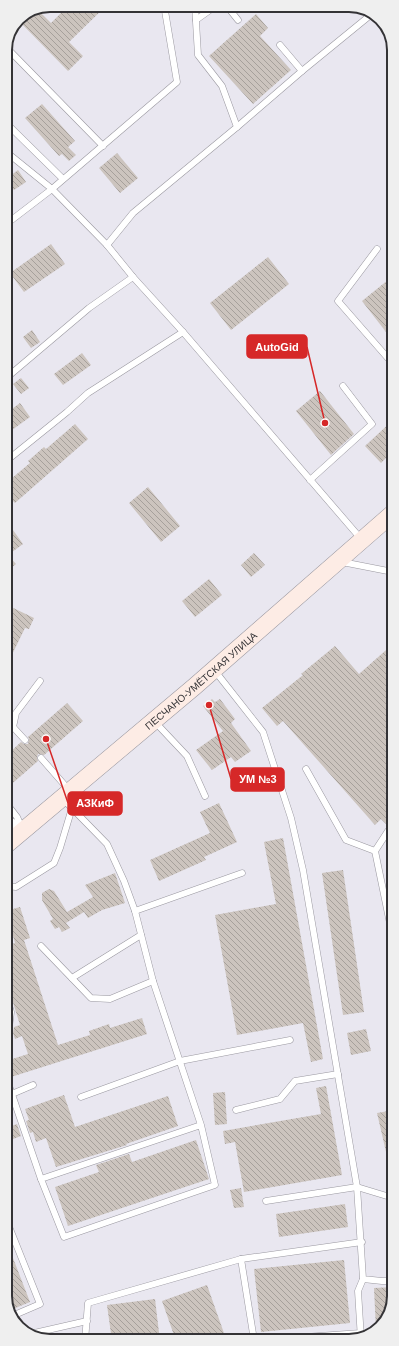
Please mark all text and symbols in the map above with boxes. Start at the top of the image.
callout: AutoGid [247,335,307,358]
text: AutoGid [255,341,299,353]
street label: ПЕСЧАНО-УМЁТСКАЯ УЛИЦА [143,630,259,732]
callout: УМ №3 [231,768,284,791]
text: УМ №3 [239,773,277,785]
callout: АЗКиФ [68,792,122,815]
text: АЗКиФ [76,797,114,809]

